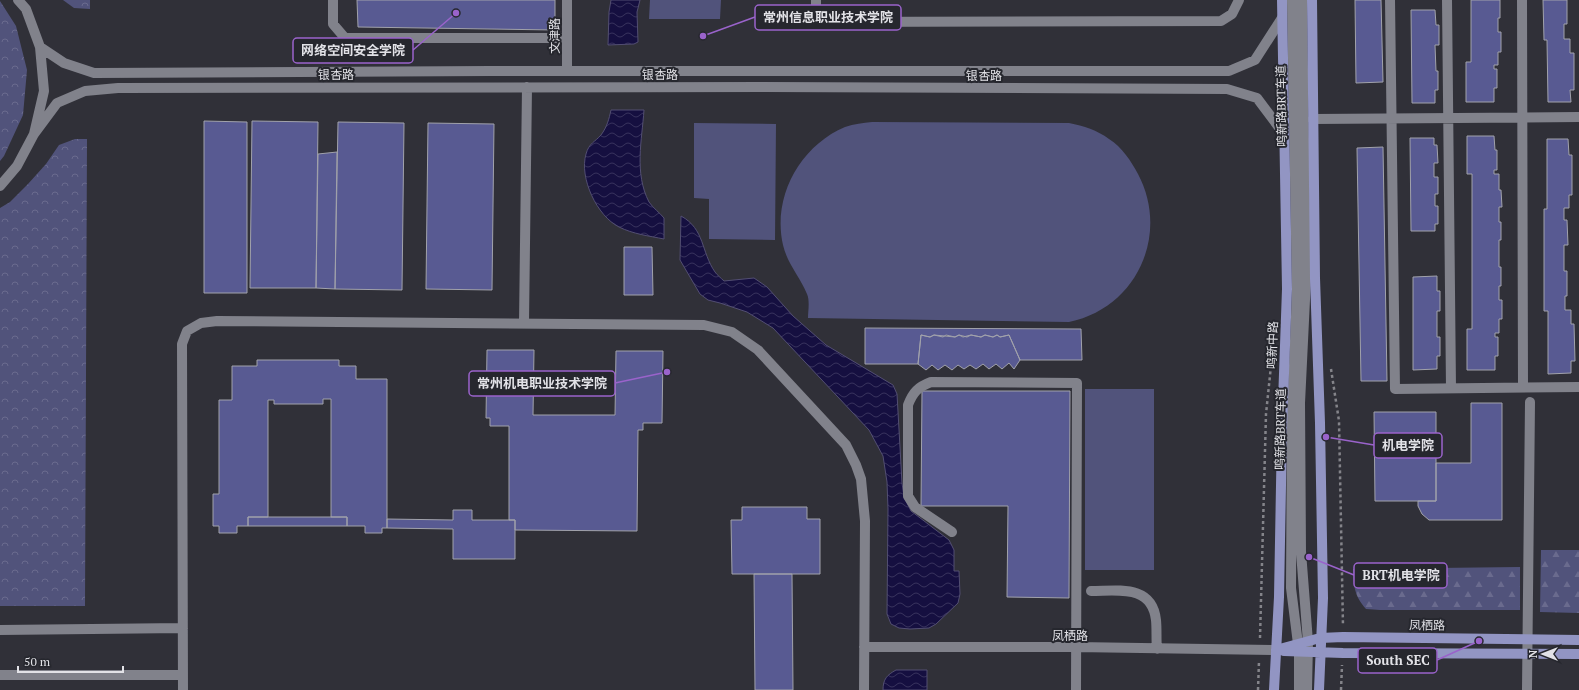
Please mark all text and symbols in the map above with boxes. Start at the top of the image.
callout: 常州信息职业技术学院 [755,5,901,30]
text: 常州信息职业技术学院 [763,8,893,26]
street label: 文津路 [547,18,562,54]
callout: 网络空间安全学院 [293,38,413,63]
text: 网络空间安全学院 [301,41,405,59]
street label: 鸣新路BRT车道 [1273,65,1289,147]
street label: 银杏路 [318,67,354,82]
street label: 银杏路 [642,67,678,82]
street label: 银杏路 [966,68,1002,83]
street label: 鸣新中路 [1264,321,1280,369]
callout: 常州机电职业技术学院 [469,371,615,396]
text: 常州机电职业技术学院 [477,374,607,392]
street label: 鸣新路BRT车道 [1272,388,1288,470]
callout: 机电学院 [1374,433,1442,458]
text: 机电学院 [1382,436,1434,454]
callout: BRT机电学院 [1354,563,1447,588]
text: BRT机电学院 [1362,566,1440,584]
street label: 凤栖路 [1409,617,1445,633]
street label: 凤栖路 [1052,628,1088,643]
north arrow [1523,634,1563,674]
scale bar [18,648,123,674]
callout: South SEC [1358,648,1437,673]
text: N [1526,649,1540,658]
text: South SEC [1366,651,1430,669]
text: 50 m [24,654,51,669]

